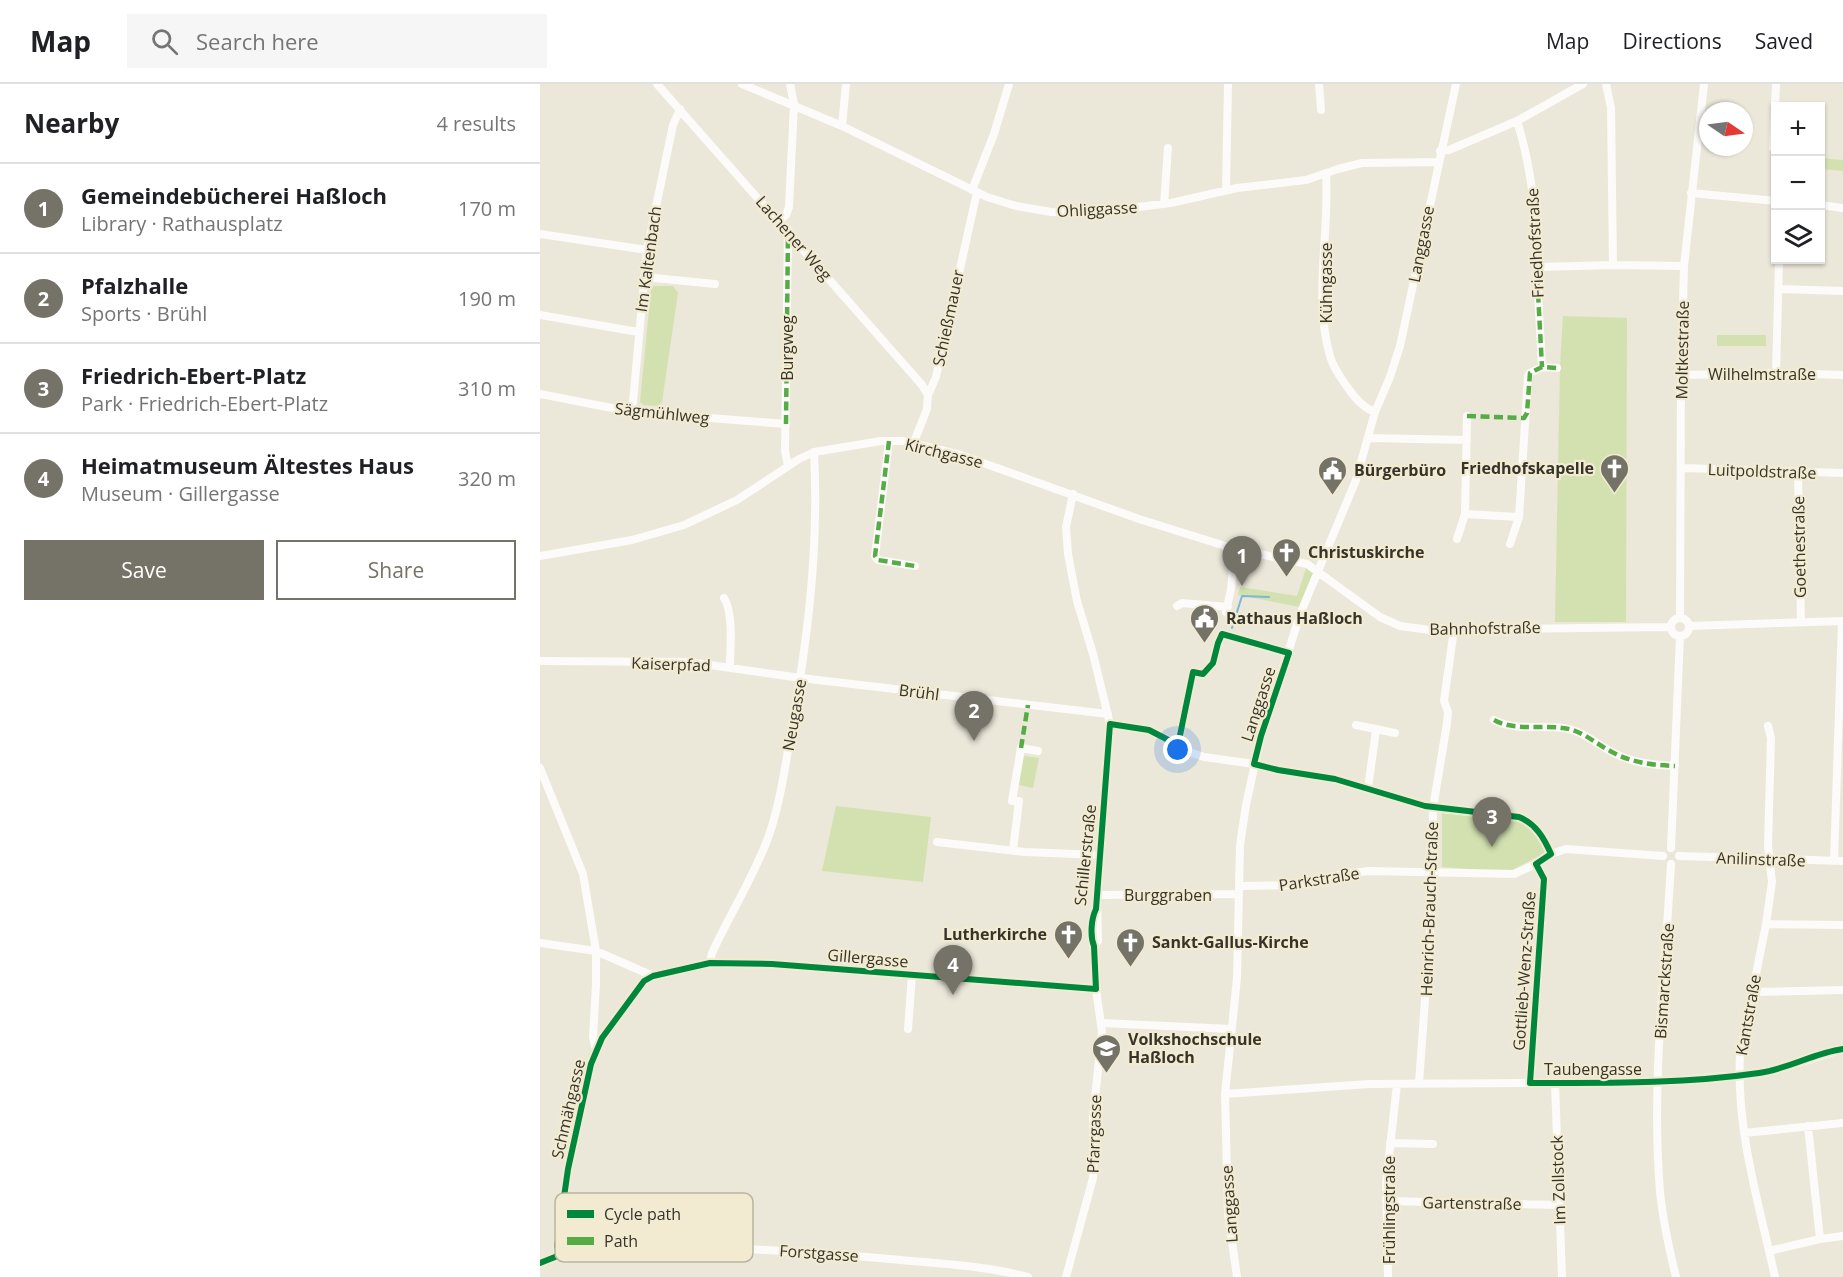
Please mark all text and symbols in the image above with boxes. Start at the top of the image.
search box [127,14,547,68]
text: Map [30,22,91,60]
icon: search [148,25,181,58]
text: Search here [196,26,319,56]
text: Map [1546,27,1589,55]
text: Directions [1622,27,1722,55]
text: Saved [1755,27,1813,55]
north arrow [1699,102,1753,156]
map controls [1771,102,1825,264]
button: + [1771,102,1825,156]
text: Nearby [24,105,119,141]
text: 4 results [436,110,516,137]
button: − [1771,156,1825,210]
text: Gemeindebücherei Haßloch [81,180,387,210]
street label: Friedhofstraße [1521,187,1549,299]
street label: Lachener Weg [751,191,837,285]
text: 1 [38,195,49,222]
text: 170 m [458,195,516,222]
street label: Ohliggasse [1056,196,1138,222]
street label: Langgasse [1403,204,1439,284]
street label: Im Kaltenbach [630,205,666,313]
text: Library · Rathausplatz [81,210,283,237]
button: layers [1771,210,1825,264]
street label: Kühngasse [1315,242,1337,324]
street label: Schießmauer [927,267,969,368]
text: Pfalzhalle [81,270,188,300]
text: 2 [38,285,49,312]
text: 190 m [458,285,516,312]
text: Sports · Brühl [81,300,207,327]
street label: Moltkestraße [1670,300,1694,400]
street label: Burgweg [776,315,798,381]
text: Friedrich-Ebert-Platz [81,360,306,390]
street label: Wilhelmstraße [1708,363,1816,385]
text: 3 [38,375,49,402]
text: 310 m [458,375,516,402]
text: Park · Friedrich-Ebert-Platz [81,390,328,417]
street label: Sägmühlweg [614,397,711,429]
street label: Kirchgasse [903,433,985,473]
text: Heimatmuseum Ältestes Haus [81,450,414,480]
church icon: Friedhofskapelle [1599,452,1631,494]
public building icon: Bürgerbüro [1317,454,1349,496]
place label: Friedhofskapelle [1461,457,1594,479]
street label: Luitpoldstraße [1707,458,1817,484]
place label: Bürgerbüro [1354,459,1446,481]
text: 4 [38,465,49,492]
text: 320 m [458,465,516,492]
text: Museum · Gillergasse [81,480,280,507]
street label: Goethestraße [1787,496,1811,598]
pin: 1 [1222,536,1262,586]
church icon: Christuskirche [1271,536,1303,578]
button: Save [24,540,264,600]
button: Share [276,540,516,600]
place label: Christuskirche [1308,541,1425,563]
public building icon: Rathaus Haßloch [1189,602,1221,644]
place label: Rathaus Haßloch [1226,607,1363,629]
street label: Bahnhofstraße [1429,616,1541,640]
street label: Kaiserpfad [631,652,711,676]
street label: Langgasse [1236,664,1280,744]
street label: Neugasse [777,677,811,753]
street label: Brühl [898,679,940,705]
pin: 2 [954,692,994,741]
your location [1163,735,1192,764]
pin: 3 [1472,798,1512,847]
street label: Schillerstraße [1069,803,1101,907]
street label: Heinrich-Brauch-Straße [1415,821,1443,997]
street label: Anilinstraße [1716,846,1806,872]
street label: Parkstraße [1277,862,1361,896]
street label: Burggraben [1124,884,1212,906]
street label: Gottlieb-Wenz-Straße [1507,891,1541,1051]
church icon: Lutherkirche [1052,918,1084,960]
street label: Bismarckstraße [1649,922,1679,1040]
place label: Lutherkirche [943,923,1047,945]
church icon: Sankt-Gallus-Kirche [1115,926,1147,968]
place label: Sankt-Gallus-Kirche [1152,931,1309,953]
street label: Gillergasse [827,944,909,972]
pin: 4 [934,946,972,995]
street label: Kantstraße [1730,973,1766,1057]
place label: Volkshochschule Haßloch [1128,1028,1262,1068]
school or university icon: Volkshochschule Haßloch [1091,1032,1123,1074]
street label: Schmähgasse [546,1057,590,1161]
street label: Taubengasse [1544,1058,1642,1080]
street label: Pfarrgasse [1082,1094,1106,1174]
street label: Im Zollstock [1545,1134,1571,1225]
street label: Frühlingstraße [1378,1156,1400,1264]
street label: Langgasse [1215,1165,1243,1243]
street label: Gartenstraße [1422,1191,1522,1215]
legend [555,1193,753,1262]
text: Cycle path [604,1203,681,1225]
text: Path [604,1230,638,1252]
street label: Forstgasse [779,1239,859,1267]

